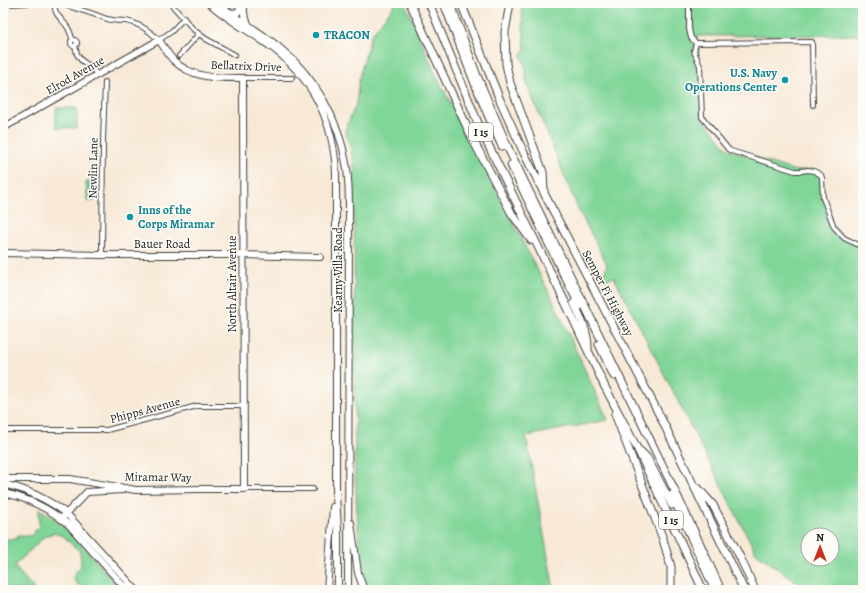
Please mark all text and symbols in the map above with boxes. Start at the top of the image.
place label: TRACON [324,27,370,43]
marker: TRACON [311,30,321,40]
street label: Elrod Avenue [43,52,107,98]
street label: Bellatrix Drive [210,57,282,75]
place label: U.S. Navy Operations Center [685,65,777,95]
marker: U.S. Navy Operations Center [780,75,790,85]
road number: I 15 [469,123,493,141]
street label: Newlin Lane [84,137,102,199]
place label: Inns of the Corps Miramar [138,202,215,232]
marker: Inns of the Corps Miramar [125,212,135,222]
street label: Kearny Villa Road [330,227,346,313]
street label: North Altair Avenue [224,235,240,333]
street label: Bauer Road [134,236,191,252]
street label: Semper Fi Highway [579,247,638,339]
street label: Phipps Avenue [108,393,182,427]
street label: Miramar Way [124,468,192,486]
road number: I 15 [659,511,683,529]
north arrow [800,527,840,567]
text: N [816,530,824,545]

